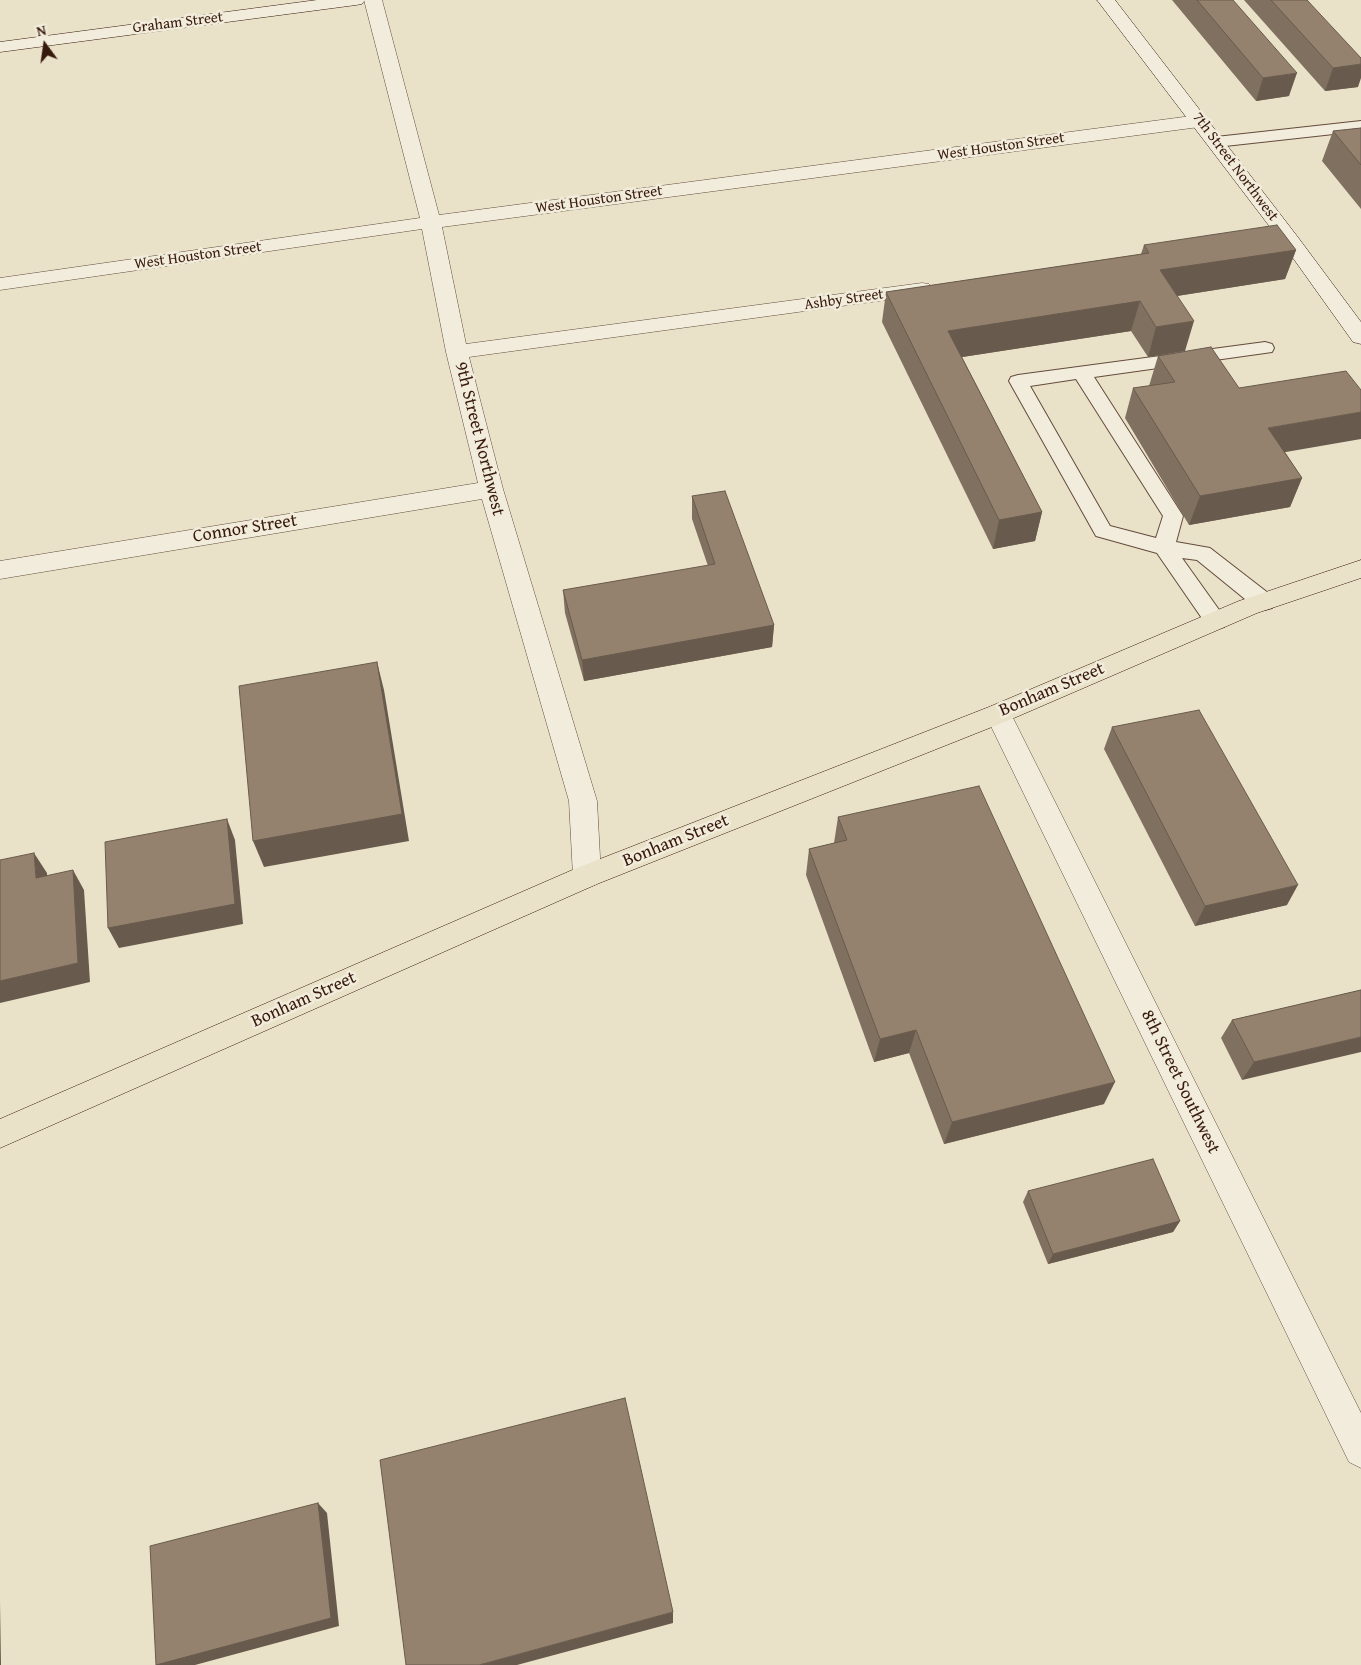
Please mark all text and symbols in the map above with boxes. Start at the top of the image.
street label: Graham Street [132,9,224,37]
north arrow [20,20,70,70]
text: N [34,20,48,41]
street label: 7th Street Northwest [1188,109,1282,225]
street label: West Houston Street [936,129,1066,165]
street label: West Houston Street [534,182,664,218]
street label: West Houston Street [133,238,263,274]
street label: Ashby Street [803,286,885,314]
street label: 9th Street Northwest [449,360,509,518]
street label: Connor Street [191,510,299,548]
street label: Bonham Street [996,658,1108,722]
street label: Bonham Street [620,810,732,872]
street label: Bonham Street [248,967,360,1033]
street label: 8th Street Southwest [1136,1007,1224,1157]

